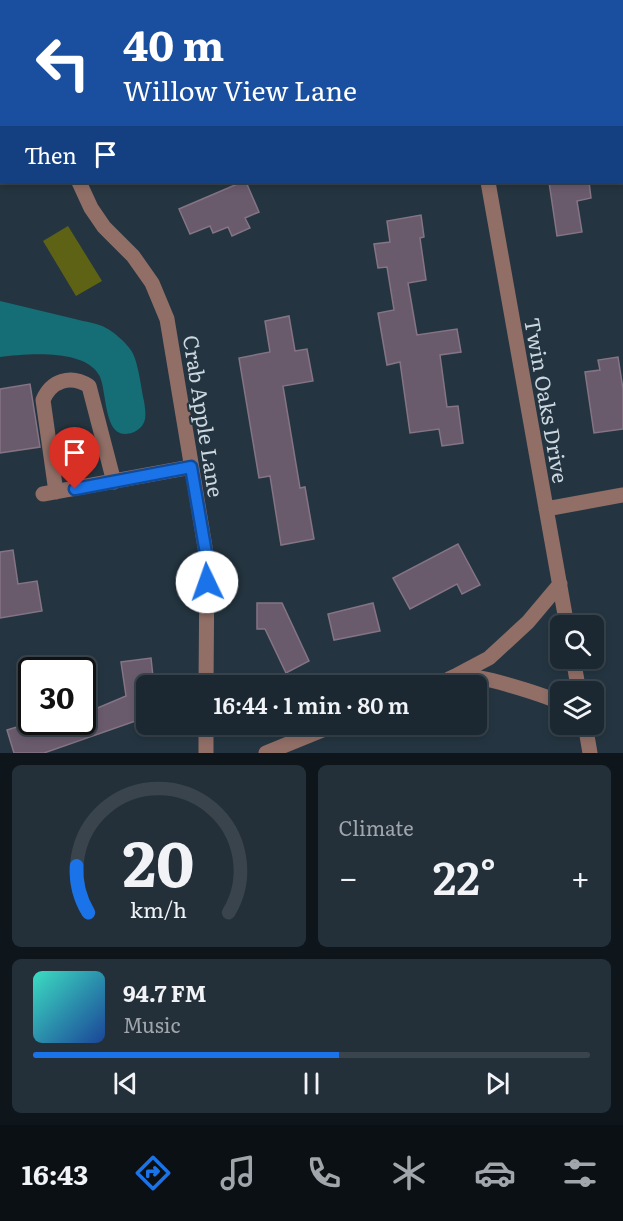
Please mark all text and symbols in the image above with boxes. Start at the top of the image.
text: 40 m [123,12,224,74]
icon: left [24,24,102,102]
text: Willow View Lane [123,69,357,109]
text: Then [24,138,77,171]
icon: arrive [89,138,122,171]
street label: Twin Oaks Drive [518,315,578,485]
street label: Crab Apple Lane [177,333,233,499]
pin [49,427,100,489]
icon: arrive [58,436,91,469]
position arrow [175,550,239,614]
map controls [550,615,604,735]
button: search [550,615,604,669]
speed limit sign: 30 [18,657,96,735]
button: layers [550,681,604,735]
text: 16:44 · 1 min · 80 m [214,688,409,721]
text: Climate [339,812,414,842]
text: 20 [123,814,195,906]
text: 22° [433,842,496,909]
text: − [339,851,358,900]
text: + [571,851,590,900]
text: km/h [130,893,187,925]
text: 94.7 FM [123,976,206,1009]
text: Music [123,1009,180,1039]
icon: previous [109,1067,142,1100]
icon: pause [295,1067,328,1100]
icon: next [481,1067,514,1100]
icon: directions [132,1152,174,1194]
icon: music [217,1152,259,1194]
icon: phone [303,1152,345,1194]
icon: climate [388,1152,430,1194]
icon: car [474,1152,516,1194]
icon: filters [559,1152,601,1194]
text: 16:43 [22,1153,88,1193]

